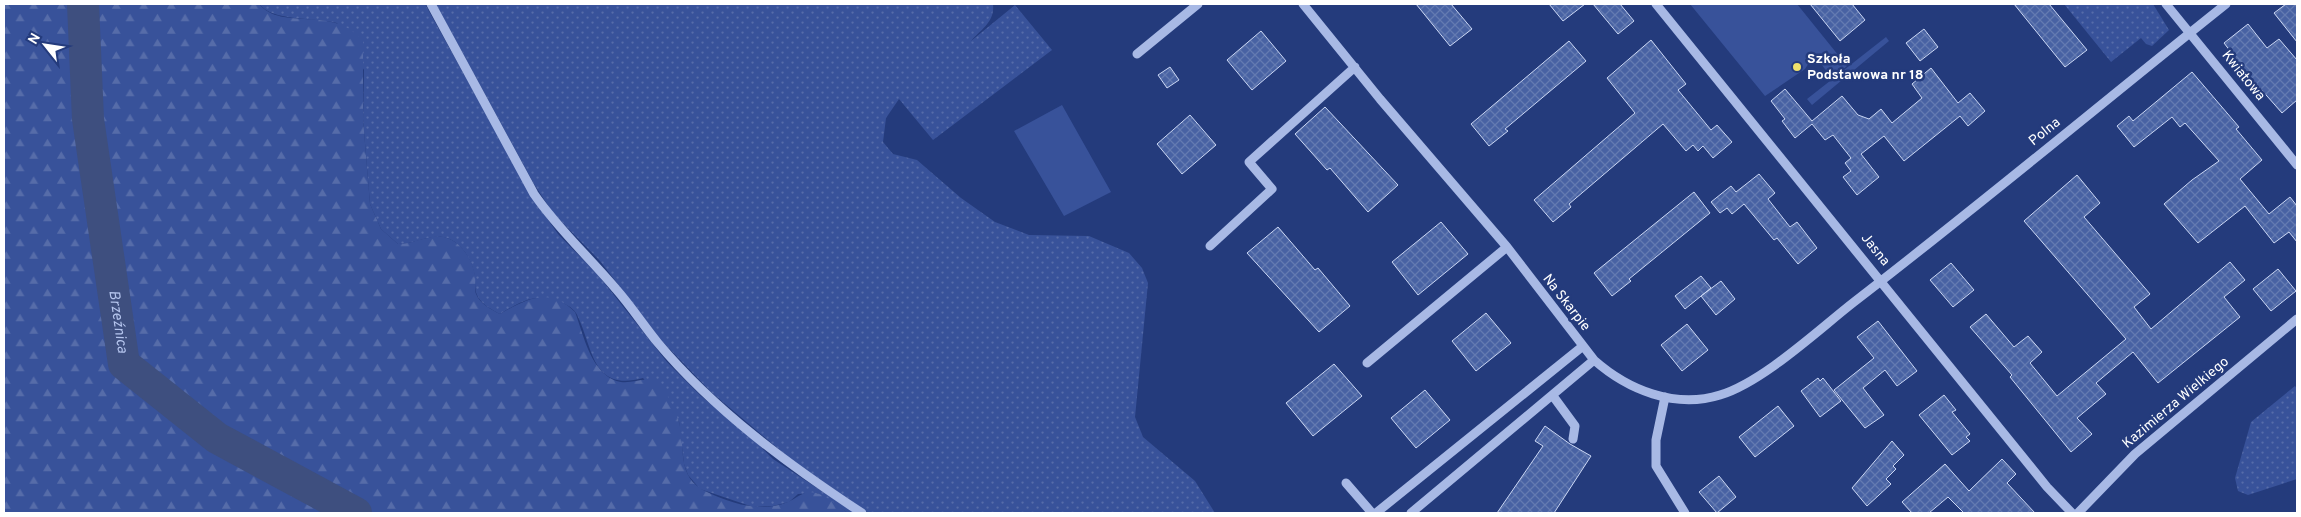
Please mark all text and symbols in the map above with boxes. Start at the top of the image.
north arrow [20,20,70,70]
text: N [25,31,45,48]
street label: Kwiatowa [2218,48,2268,104]
place label: Szkoła Podstawowa nr 18 [1807,51,1924,84]
marker: Szkoła Podstawowa nr 18 [1791,61,1803,73]
street label: Polna [2026,114,2064,150]
street label: Jasna [1857,230,1893,270]
street label: Na Skarpie [1539,271,1593,335]
water label: Brzeźnica [104,289,132,355]
street label: Kazimierza Wielkiego [2119,353,2233,453]

